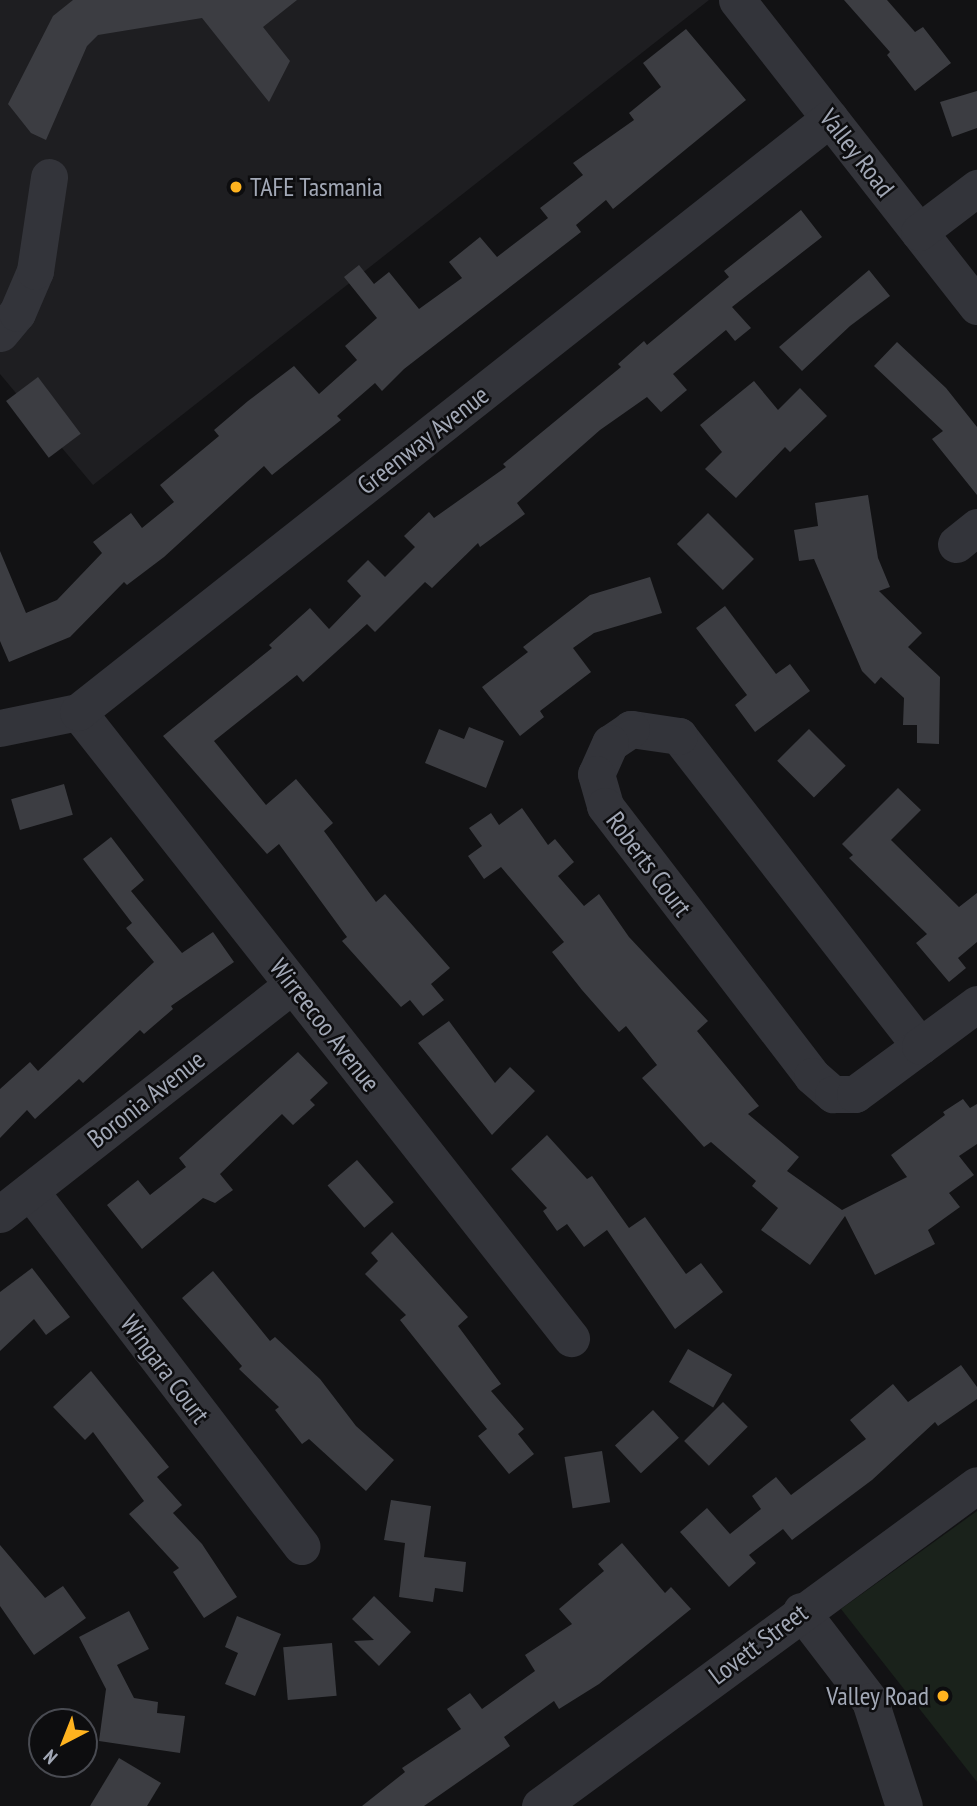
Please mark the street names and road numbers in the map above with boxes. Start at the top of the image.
street label: Valley Road [813,103,901,203]
street label: Greenway Avenue [351,379,495,501]
street label: Roberts Court [600,806,698,922]
street label: Wirreecoo Avenue [263,952,387,1098]
street label: Boronia Avenue [81,1043,211,1155]
street label: Wingara Court [114,1309,216,1429]
street label: Lovett Street [703,1597,813,1691]

